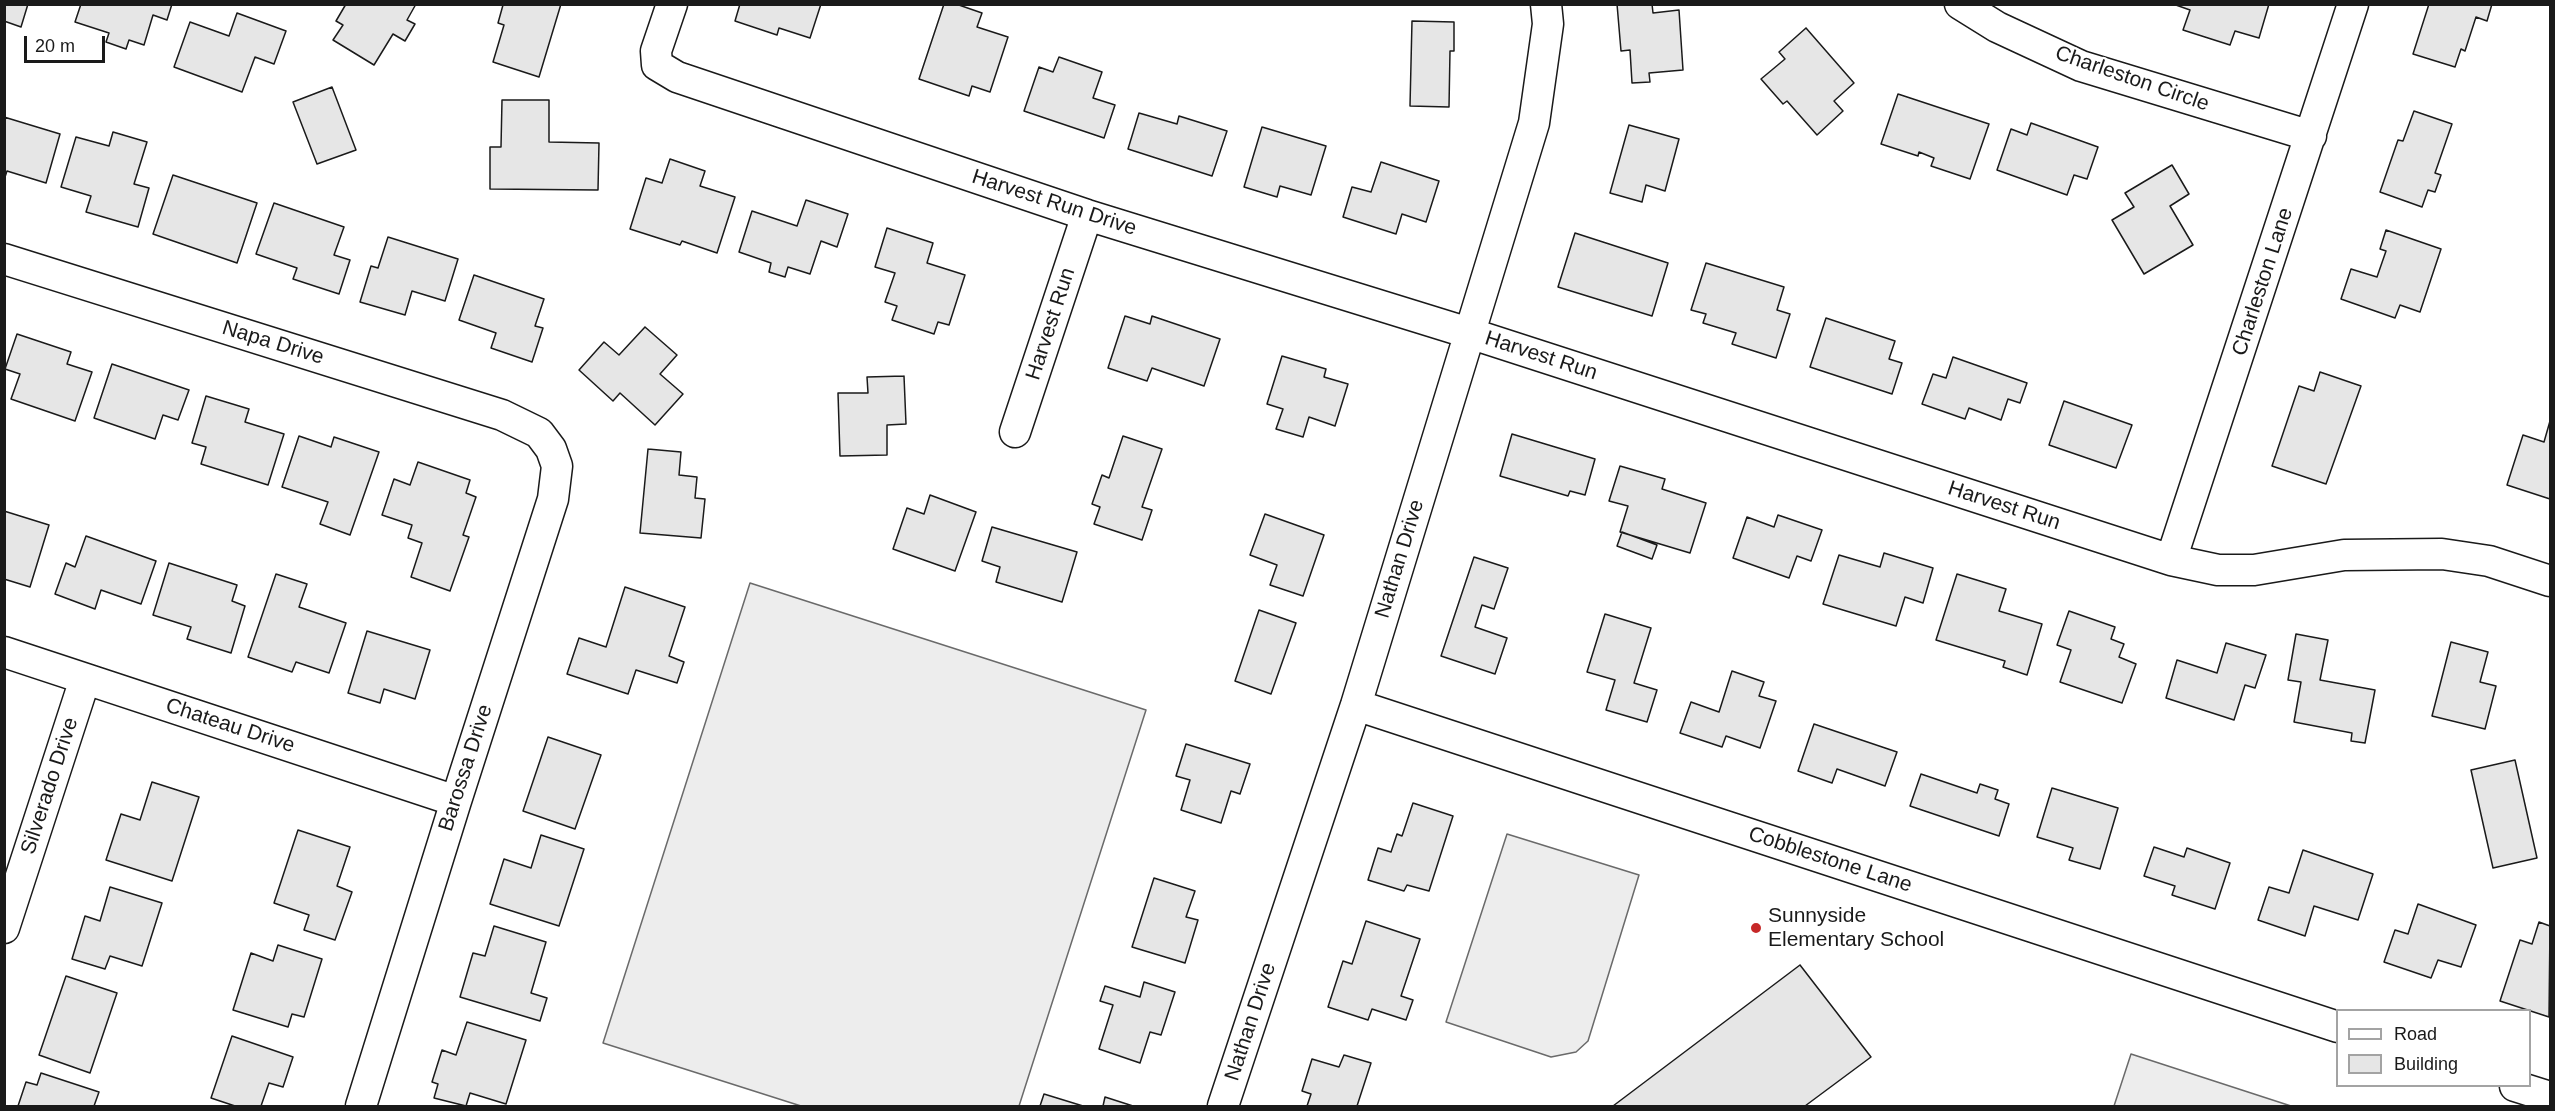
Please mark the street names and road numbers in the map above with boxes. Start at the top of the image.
street label: Charleston Circle [2052,41,2212,117]
street label: Harvest Run Drive [969,165,1139,241]
street label: Charleston Lane [2227,205,2299,359]
street label: Harvest Run [1021,265,1081,383]
street label: Napa Drive [219,316,327,370]
street label: Harvest Run [1482,326,1600,386]
street label: Harvest Run [1945,476,2063,536]
street label: Nathan Drive [1370,497,1430,621]
street label: Chateau Drive [162,693,298,759]
street label: Barossa Drive [434,701,498,835]
street label: Silverado Drive [16,714,84,858]
street label: Cobblestone Lane [1745,822,1915,898]
street label: Nathan Drive [1220,960,1282,1084]

